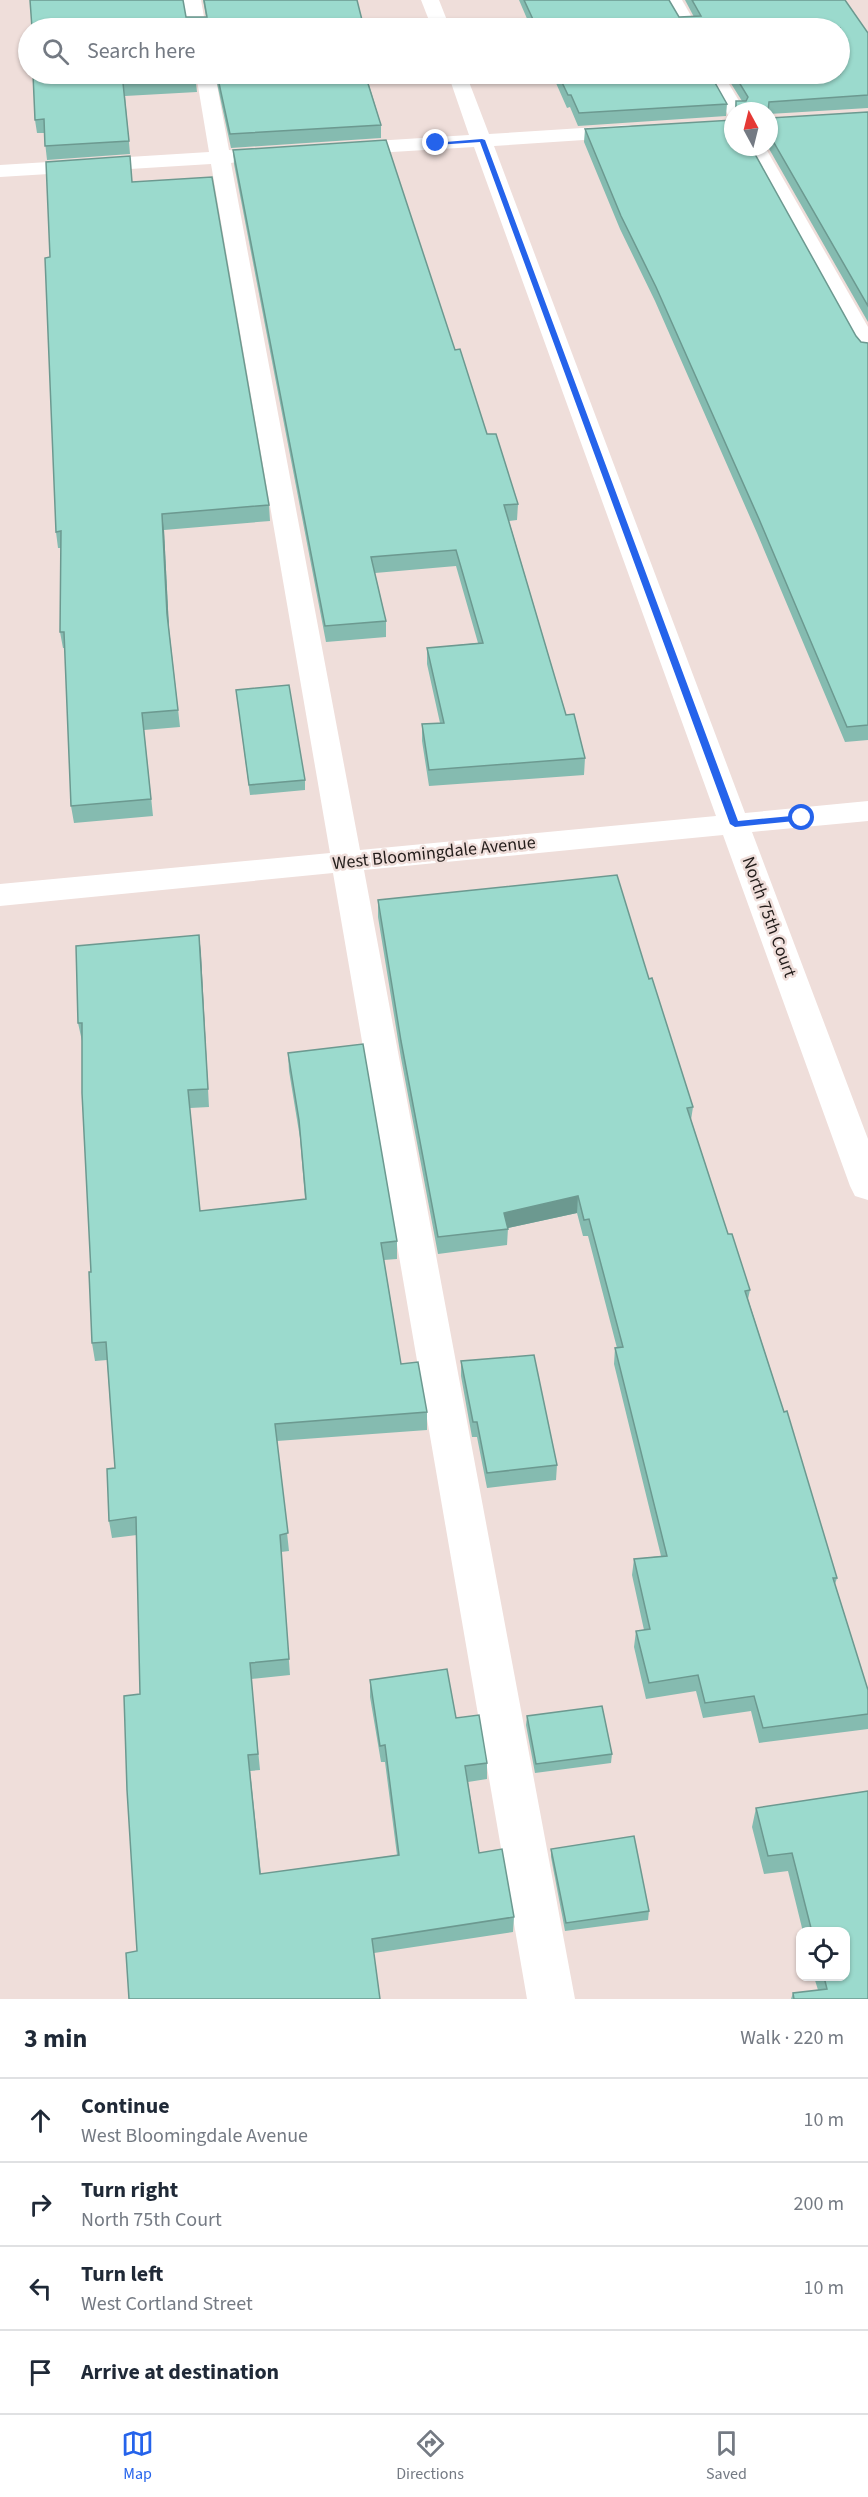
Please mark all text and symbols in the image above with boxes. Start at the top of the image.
search box [18,18,850,84]
icon: search [39,35,72,68]
text: Search here [87,35,195,67]
north arrow [724,102,778,156]
route end [422,129,448,155]
route start [788,804,814,830]
street label: West Bloomingdale Avenue [331,830,537,876]
street label: North 75th Court [736,853,802,981]
map controls [796,1927,850,1981]
button: locate [796,1927,850,1981]
text: 3 min [24,2020,87,2057]
text: Walk · 220 m [740,2024,844,2052]
text: Continue [81,2090,170,2122]
icon: ahead [24,2104,57,2137]
text: 10 m [804,2106,844,2134]
text: West Bloomingdale Avenue [81,2122,308,2150]
text: Turn right [81,2174,178,2206]
icon: right [24,2188,57,2221]
text: 200 m [794,2190,844,2218]
text: North 75th Court [81,2206,222,2234]
text: Turn left [81,2258,163,2290]
icon: left [24,2272,57,2305]
text: 10 m [804,2274,844,2302]
text: West Cortland Street [81,2290,253,2318]
icon: arrive [24,2356,57,2389]
text: Arrive at destination [81,2356,279,2388]
tab: Map [121,2427,154,2485]
tab: Directions [396,2427,464,2485]
tab: Saved [706,2427,747,2485]

